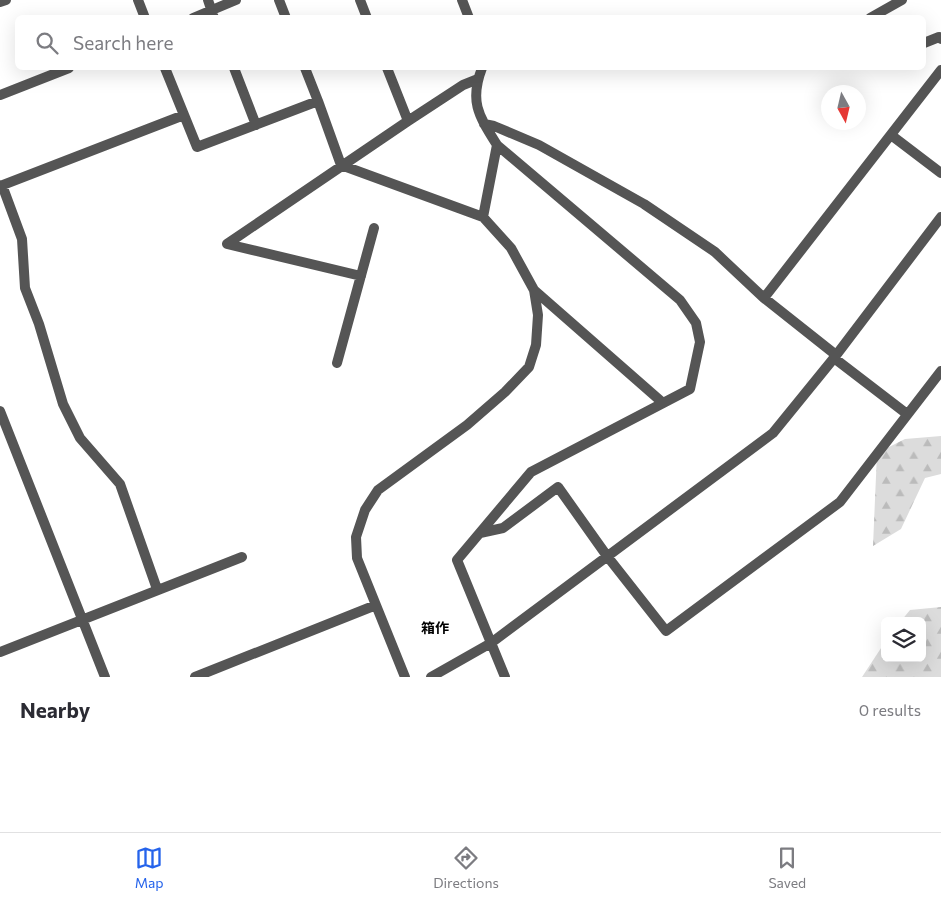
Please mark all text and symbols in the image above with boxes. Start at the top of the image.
search box [15,15,926,70]
icon: search [33,29,61,57]
text: Search here [73,31,173,54]
north arrow [821,85,866,130]
map controls [881,617,926,662]
button: layers [881,617,926,662]
district label: 箱作 [421,619,449,636]
text: Nearby [20,697,90,722]
text: 0 results [859,700,921,719]
tab: Map [135,844,164,891]
tab: Directions [433,844,499,891]
tab: Saved [768,844,806,891]

